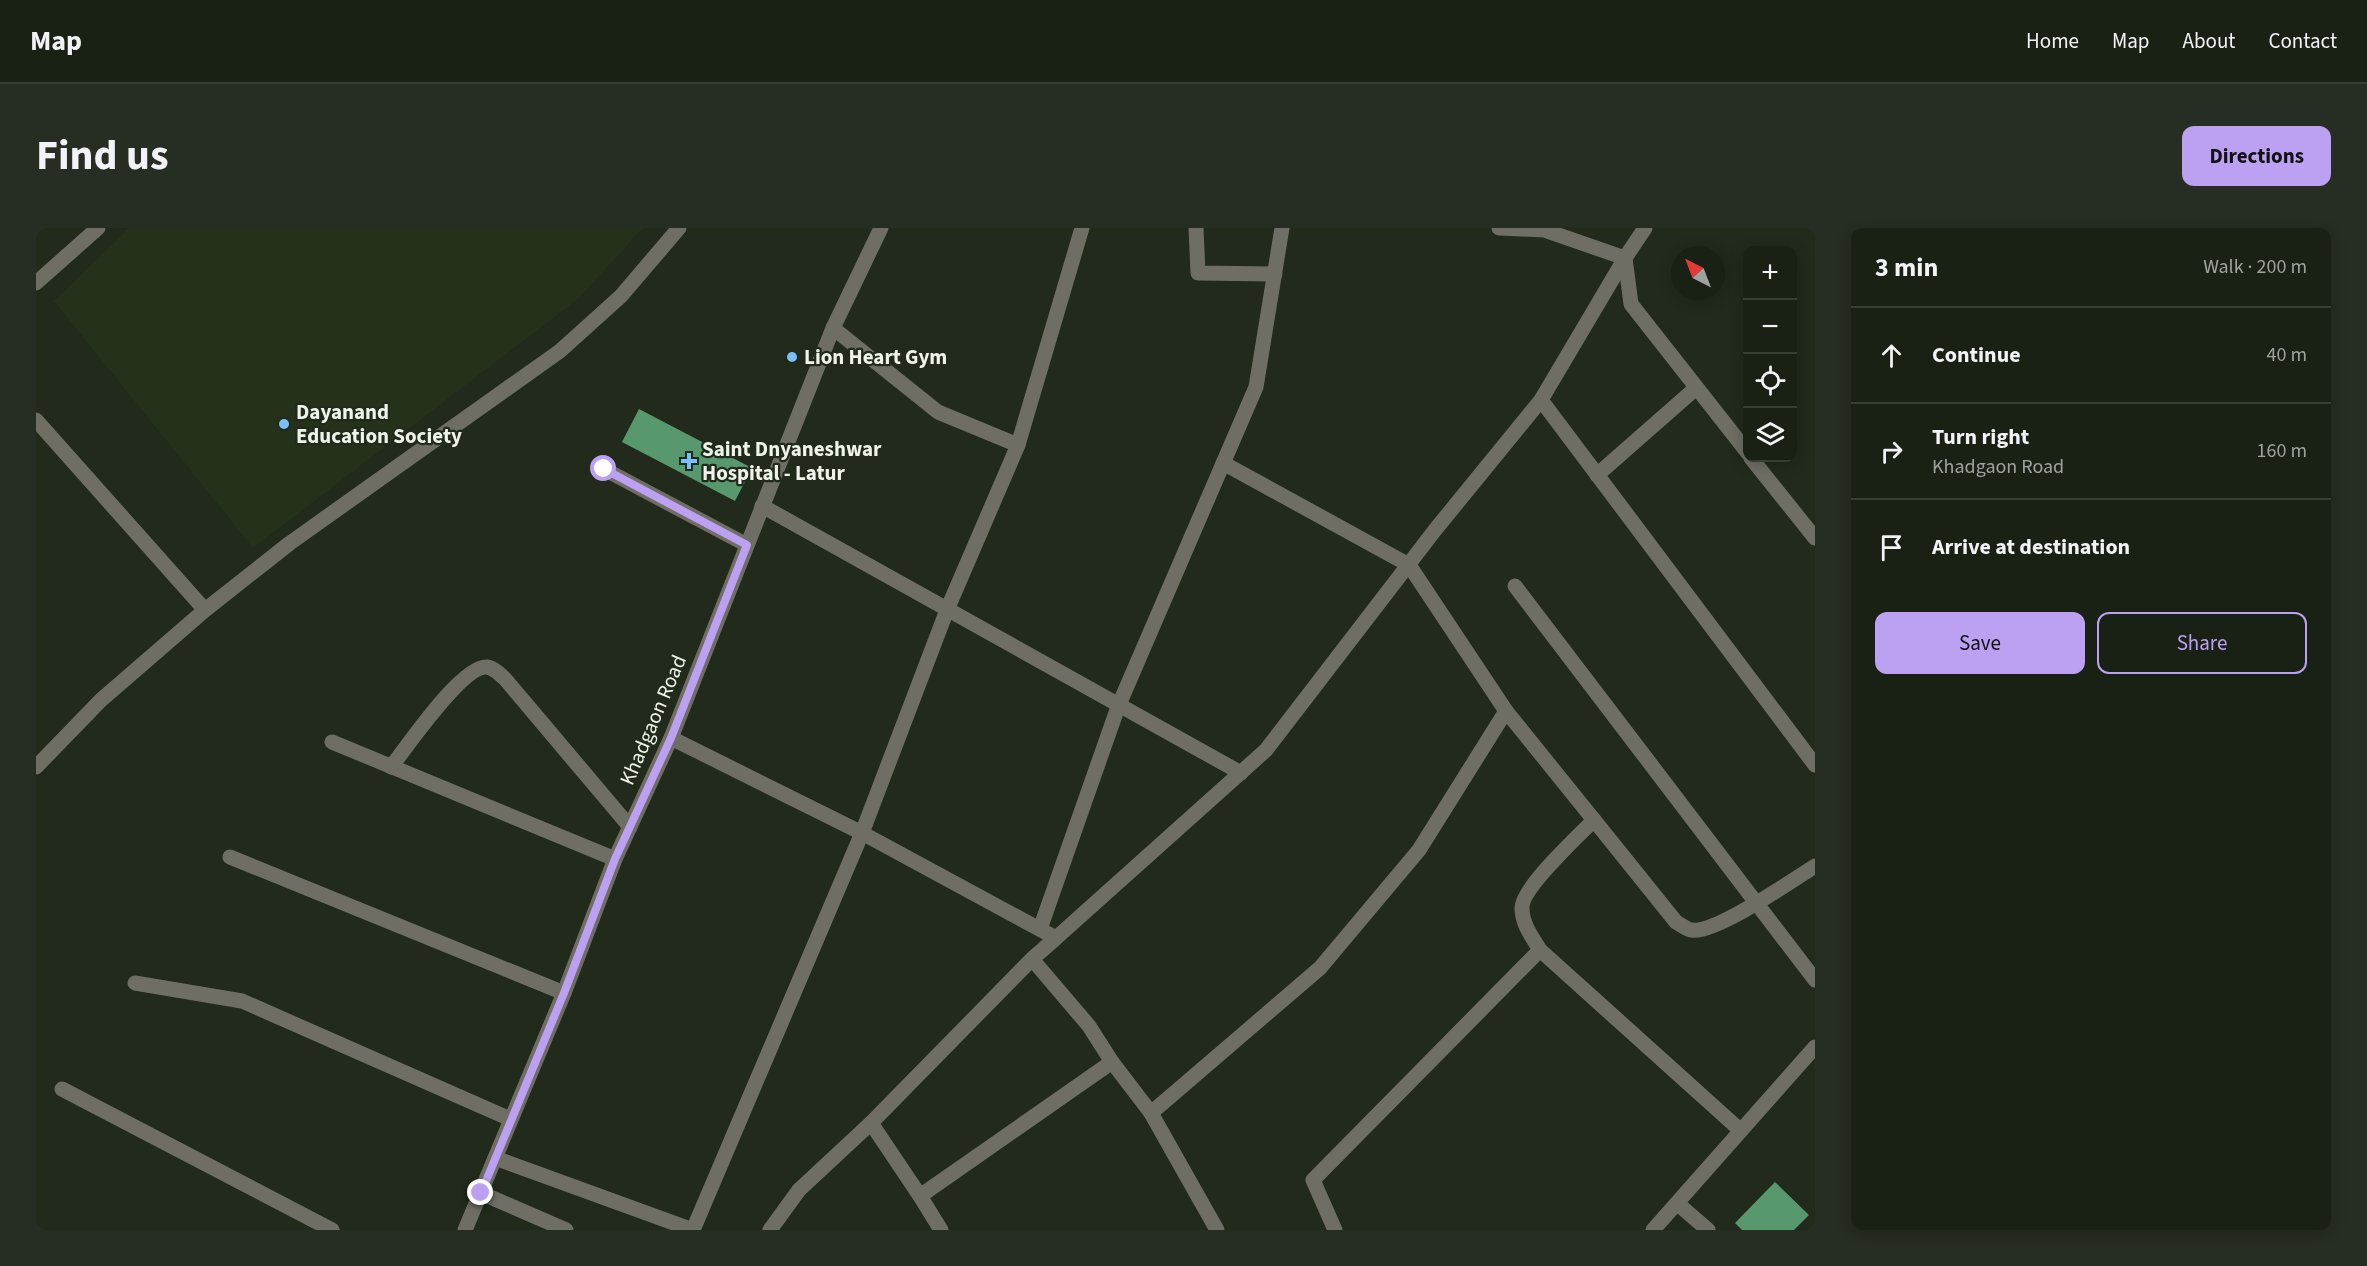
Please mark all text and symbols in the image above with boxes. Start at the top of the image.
text: Map [30,21,82,61]
text: Home [2026,26,2079,56]
text: Map [2112,26,2150,56]
text: About [2183,26,2235,56]
text: Contact [2268,26,2337,56]
text: Find us [36,126,169,186]
button: Directions [2182,126,2331,186]
north arrow [1671,246,1725,300]
map controls [1743,246,1797,462]
button: + [1743,246,1797,300]
text: 3 min [1875,249,1938,286]
text: Walk · 200 m [2203,253,2307,281]
button: − [1743,300,1797,354]
icon: ahead [1875,339,1908,372]
text: Continue [1932,339,2021,371]
text: 40 m [2267,341,2307,369]
place label: Lion Heart Gym [804,342,947,372]
marker: Lion Heart Gym [785,350,799,364]
button: locate [1743,354,1797,408]
place label: Dayanand Education Society [296,397,462,451]
button: layers [1743,408,1797,462]
marker: Dayanand Education Society [277,417,291,431]
text: Turn right [1932,421,2029,453]
place label: Saint Dnyaneshwar Hospital - Latur [702,434,882,488]
icon: right [1875,435,1908,468]
text: 160 m [2257,437,2307,465]
marker: Saint Dnyaneshwar Hospital - Latur [680,452,698,470]
text: Khadgaon Road [1932,453,2064,481]
route start [590,455,616,481]
icon: arrive [1875,531,1908,564]
text: Arrive at destination [1932,531,2130,563]
button: Save [1875,612,2085,674]
button: Share [2097,612,2307,674]
street label: Khadgaon Road [612,650,694,790]
route end [467,1179,493,1205]

